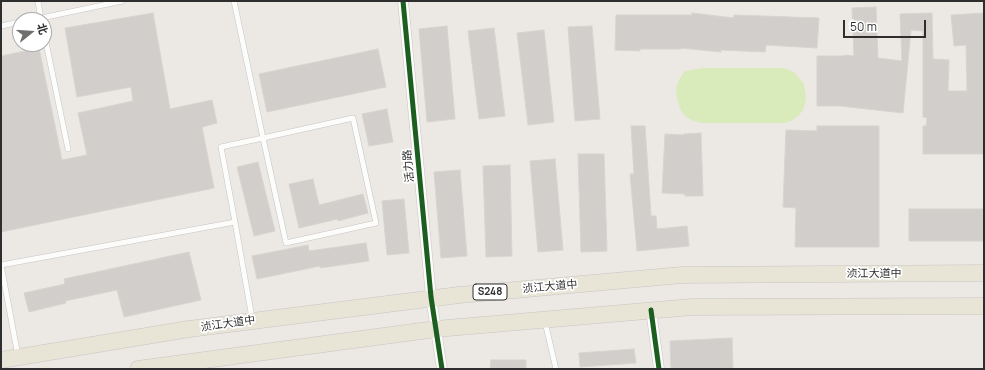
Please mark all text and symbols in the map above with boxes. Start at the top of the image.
north arrow [12,12,52,52]
scale bar [845,12,928,38]
text: 50 m [850,18,877,35]
text: 北 [34,21,52,36]
street label: 活力路 [401,149,417,183]
street label: 浈江大道中 [847,267,901,281]
street label: 浈江大道中 [522,278,578,296]
road number: S248 [473,284,507,300]
street label: 浈江大道中 [200,314,256,334]

